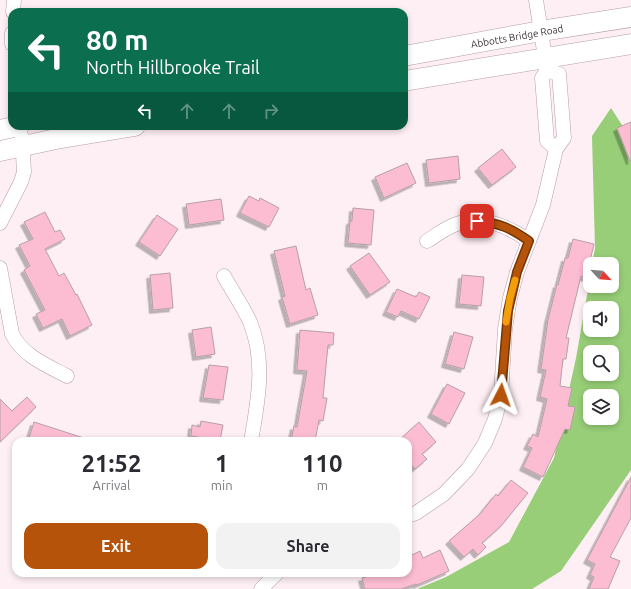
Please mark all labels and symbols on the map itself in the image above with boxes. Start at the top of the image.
street label: Abbotts Bridge Road [470,23,564,50]
pin [460,204,494,238]
north arrow [583,257,619,293]
position arrow [480,374,522,416]

